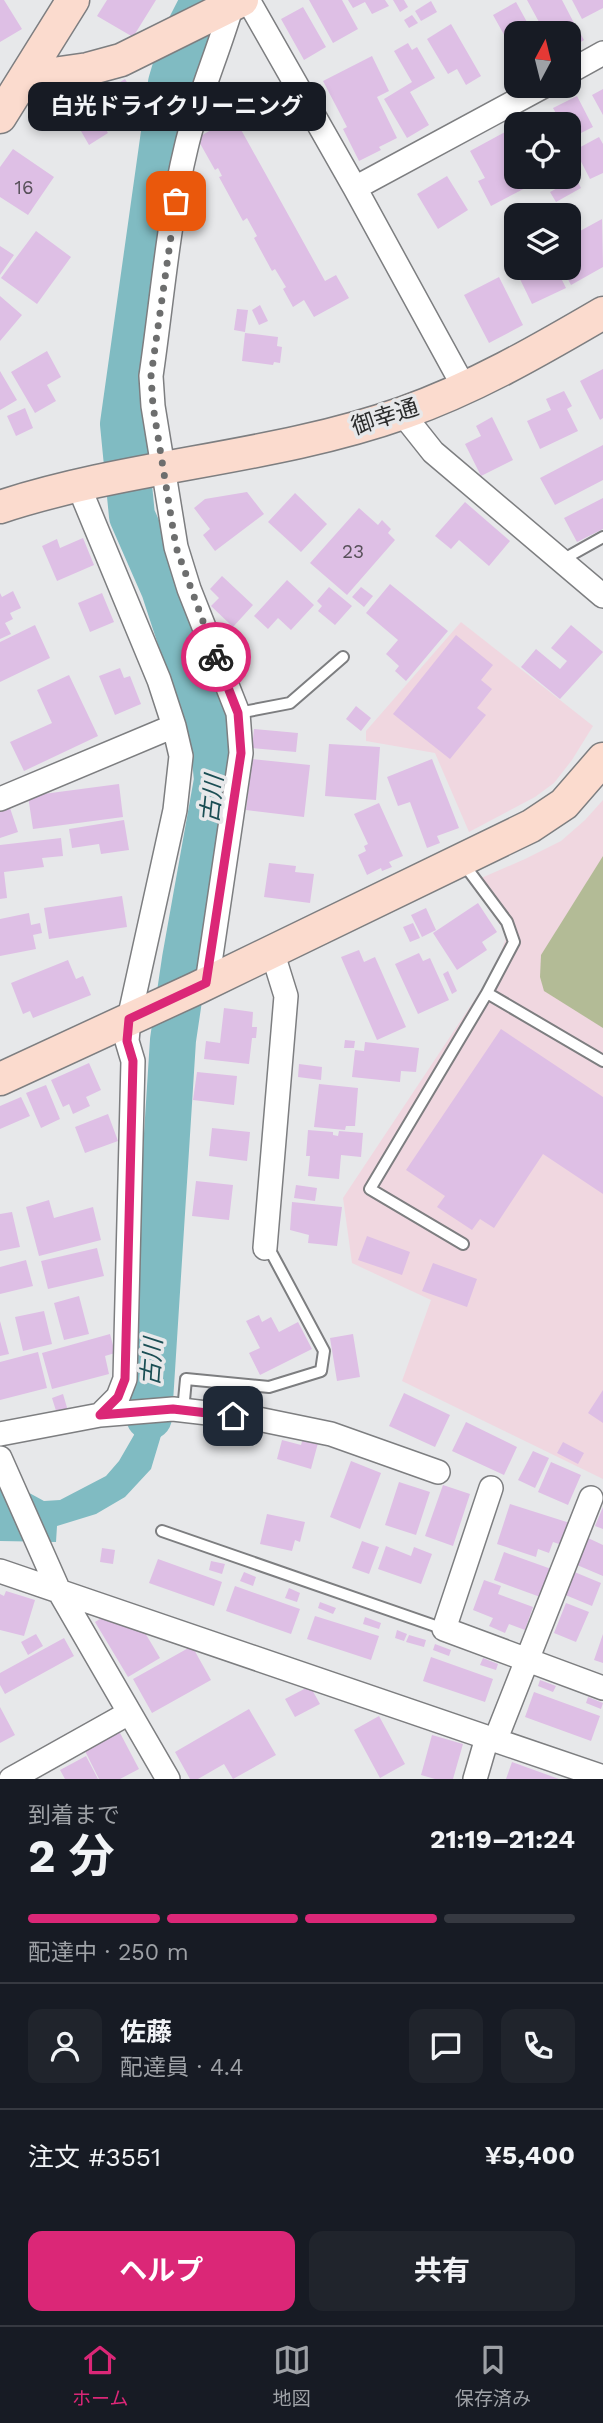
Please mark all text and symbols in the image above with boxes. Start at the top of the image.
north arrow [504,21,581,98]
map controls [504,21,581,280]
callout: 白光ドライクリーニング [27,82,325,131]
text: 白光ドライクリーニング [51,93,303,120]
button: locate [504,112,581,189]
pin [146,171,206,231]
house number: 16 [15,176,33,199]
icon: bag [157,182,195,220]
button: layers [504,203,581,280]
street label: 御幸通 [348,393,422,441]
house number: 23 [342,540,364,563]
courier [181,622,251,692]
icon: bike [197,638,235,676]
water label: 古川 [196,771,229,824]
water label: 古川 [136,1334,168,1387]
pin [203,1386,263,1446]
icon: home [214,1397,252,1435]
text: 到着まで [28,1802,120,1829]
text: 21:19–21:24 [430,1824,575,1854]
text: 2 分 [28,1829,115,1883]
text: 配達中 · 250 m [28,1939,189,1966]
button: person [28,2009,102,2083]
button: chat [409,2009,483,2083]
button: phone [501,2009,575,2083]
text: 佐藤 [120,2017,172,2047]
text: 配達員 · 4.4 [120,2054,244,2081]
text: ¥5,400 [485,2140,575,2170]
text: 注文 #3551 [28,2142,161,2172]
button: ヘルプ [28,2231,295,2311]
button: 共有 [309,2231,575,2311]
tab: ホーム [72,2341,129,2410]
tab: 地図 [273,2341,311,2410]
tab: 保存済み [455,2341,531,2410]

